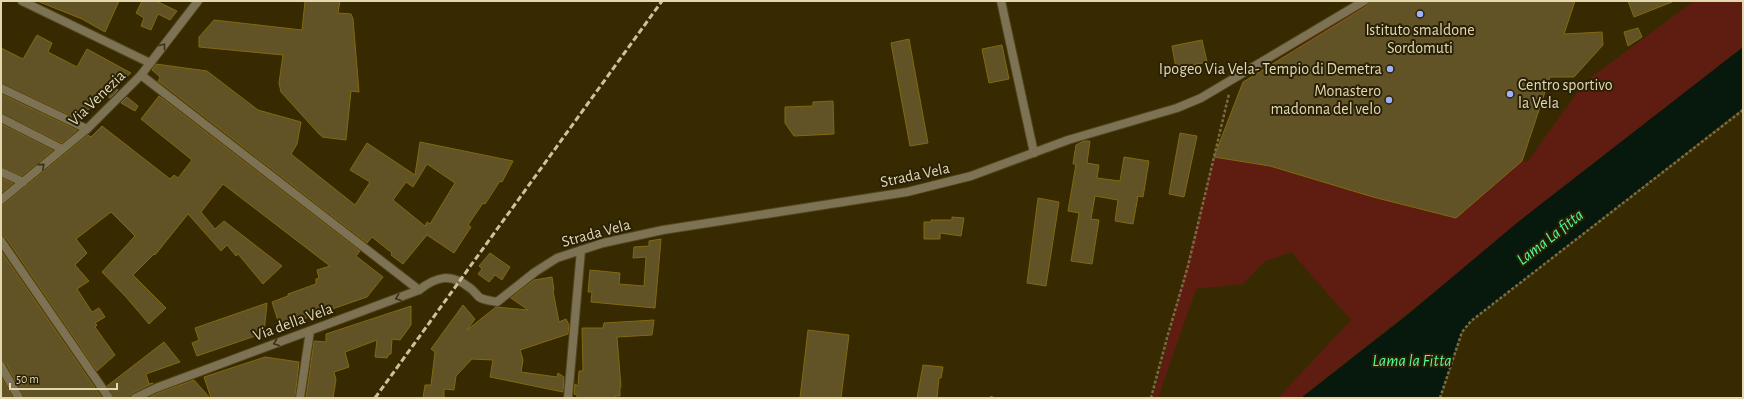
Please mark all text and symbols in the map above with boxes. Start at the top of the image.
marker: Istituto smaldone Sordomuti [1415,9,1425,19]
place label: Istituto smaldone Sordomuti [1365,22,1475,56]
one-way arrow [159,43,166,50]
place label: Ipogeo Via Vela- Tempio di Demetra [1159,61,1382,77]
marker: Ipogeo Via Vela- Tempio di Demetra [1385,64,1395,74]
street label: Via Venezia [66,67,128,129]
place label: Centro sportivo la Vela [1518,77,1613,111]
place label: Monastero madonna del velo [1270,83,1381,117]
marker: Centro sportivo la Vela [1505,89,1515,99]
marker: Monastero madonna del velo [1384,95,1394,105]
street label: Strada Vela [879,160,951,190]
one-way arrow [37,164,44,171]
water label: Lama La fitta [1513,206,1587,268]
street label: Strada Vela [560,216,632,250]
one-way arrow [395,293,402,302]
street label: Via della Vela [251,300,335,344]
one-way arrow [273,339,280,347]
water label: Lama la Fitta [1372,352,1452,369]
scale bar [10,365,117,391]
text: 50 m [16,373,39,385]

